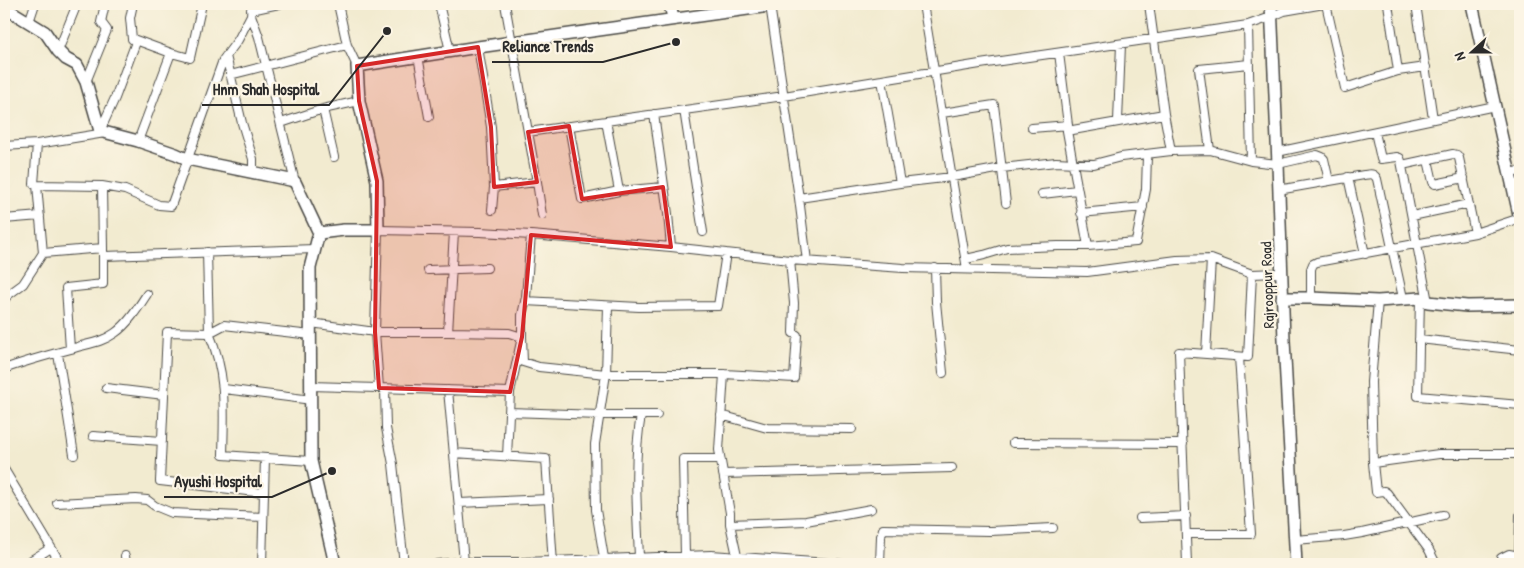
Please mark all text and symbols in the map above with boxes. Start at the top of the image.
north arrow [1446,28,1496,78]
callout: Reliance Trends [492,31,603,62]
text: Reliance Trends [503,35,594,57]
text: N [1449,49,1470,64]
callout: Hnm Shah Hospital [202,74,329,105]
text: Hnm Shah Hospital [213,78,320,101]
street label: Rajrooppur Road [1255,241,1279,329]
callout: Ayushi Hospital [164,466,272,497]
text: Ayushi Hospital [174,470,263,493]

